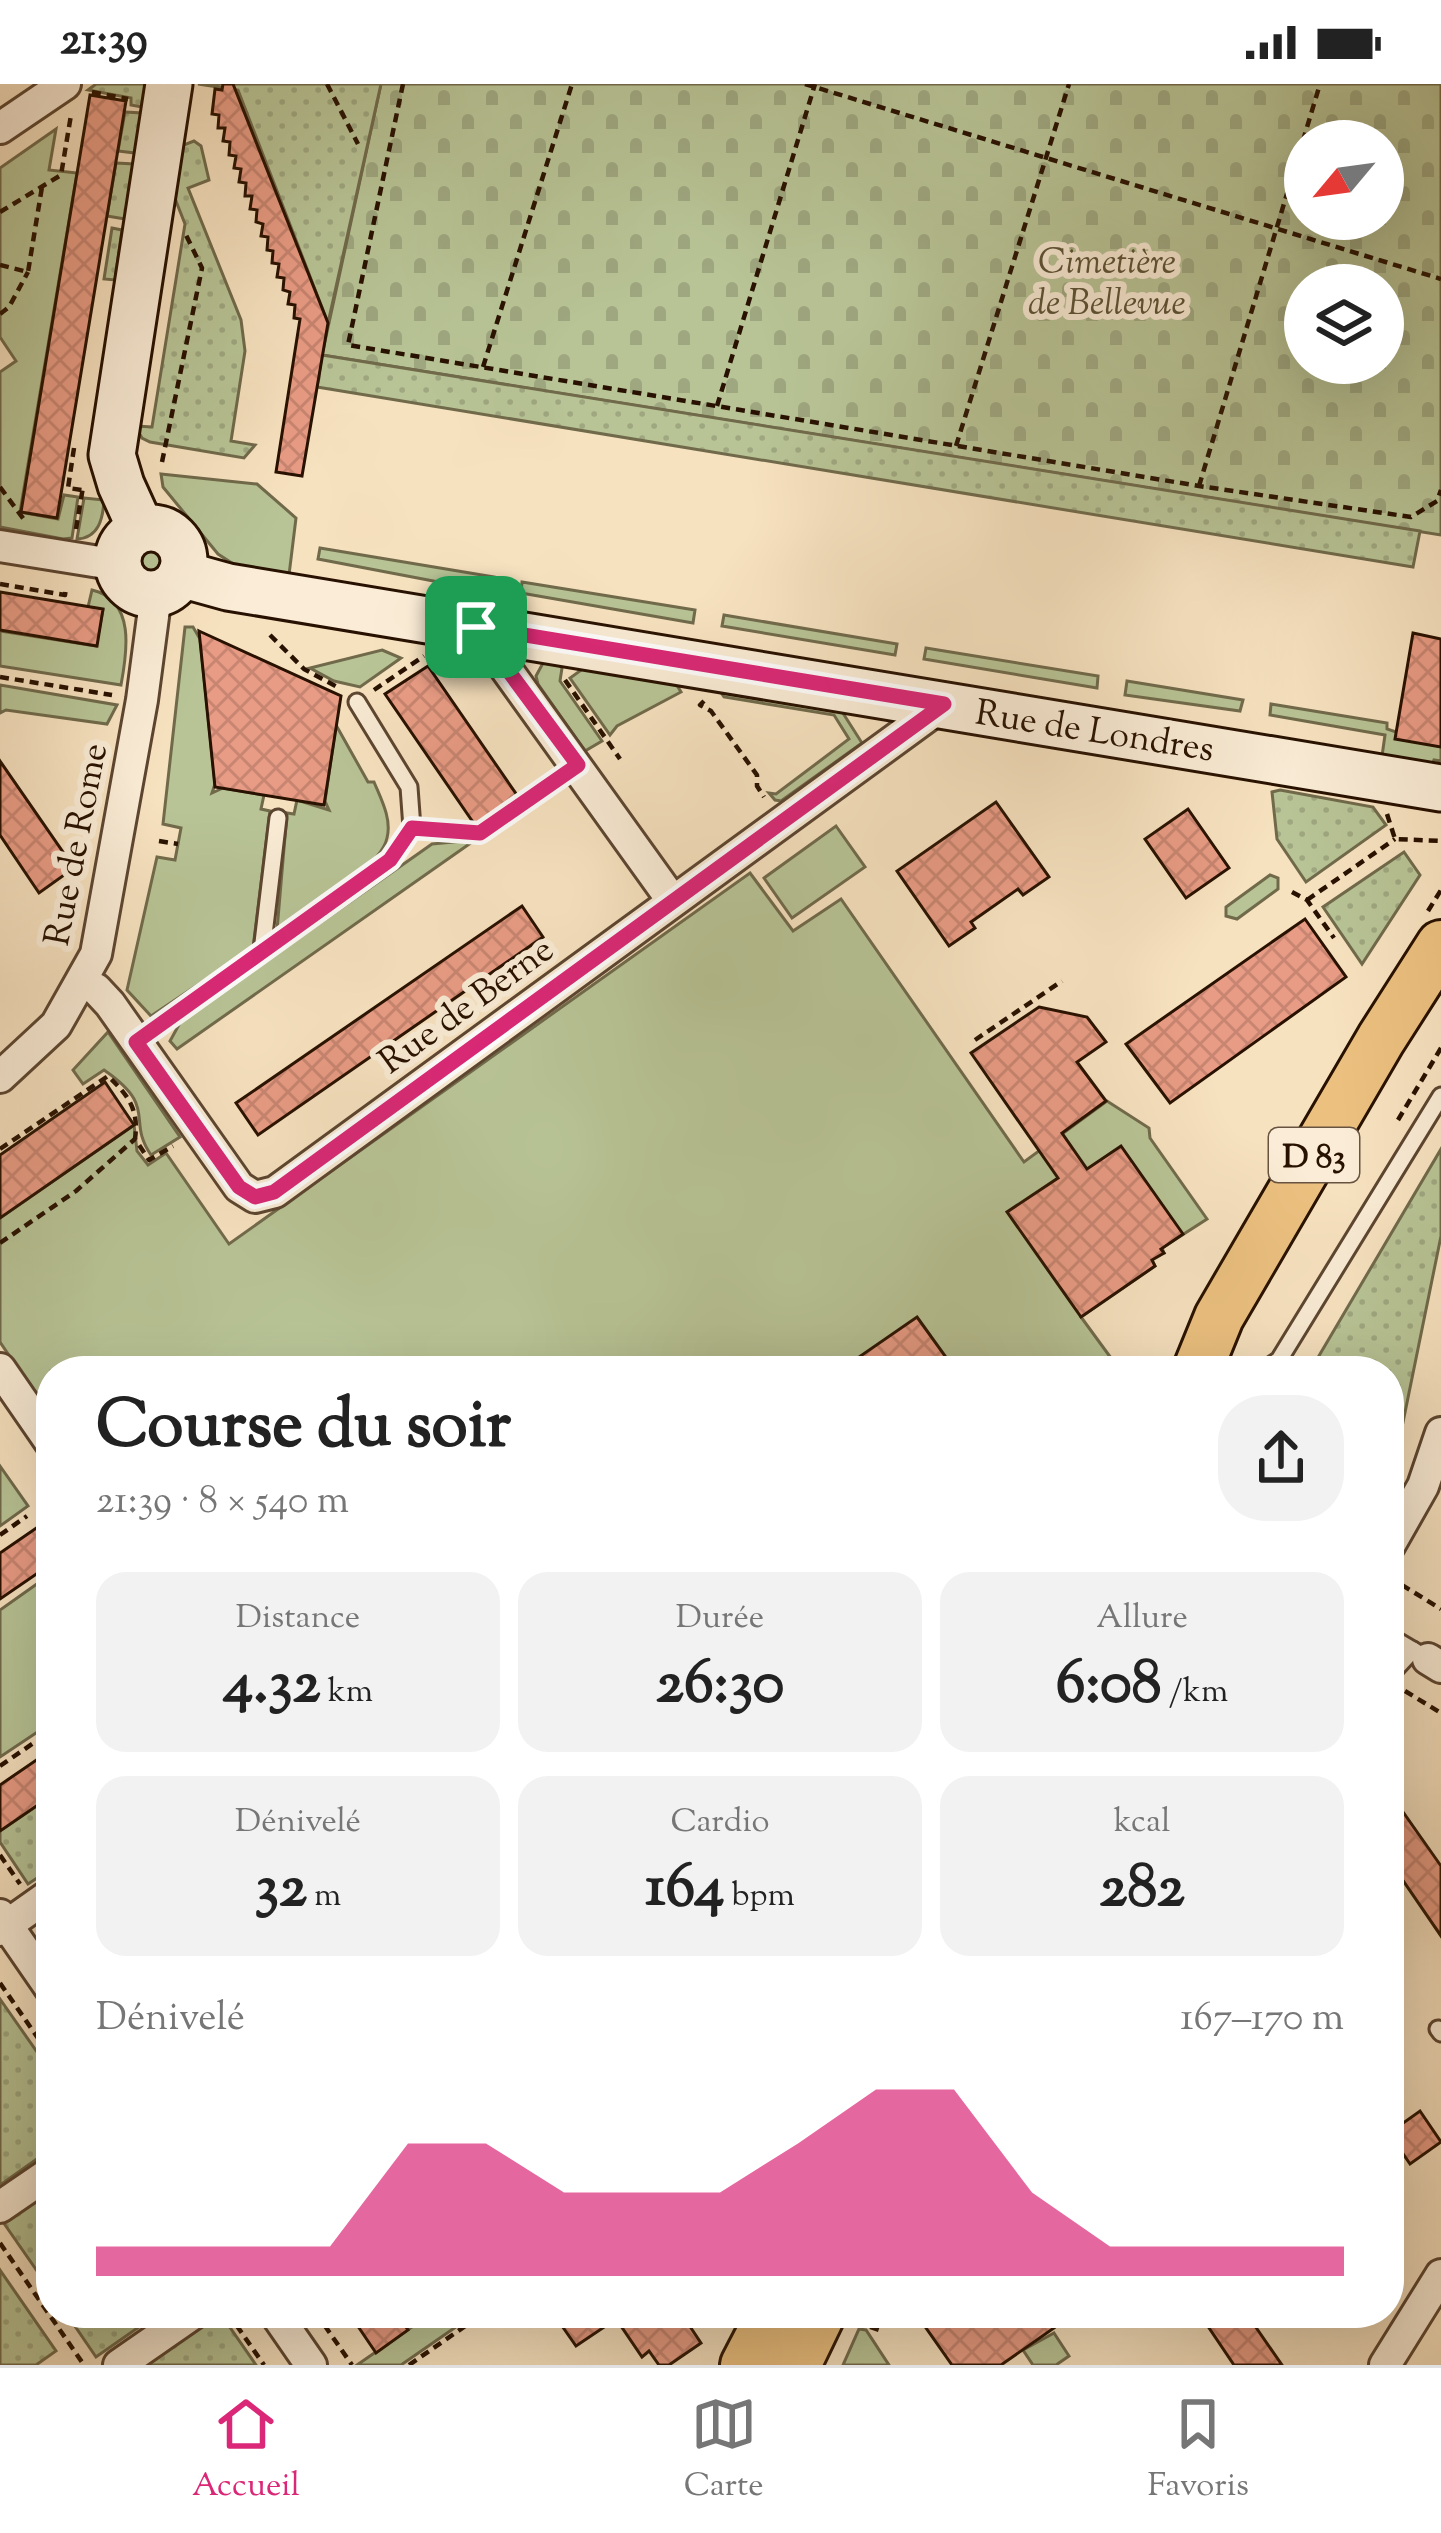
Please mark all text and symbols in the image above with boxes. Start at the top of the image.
text: 21:39 [60,10,148,75]
north arrow [1284,120,1404,240]
map controls [1284,120,1404,384]
park label: Cimetière de Bellevue [1028,238,1186,331]
button: layers [1284,264,1404,384]
pin [425,576,527,678]
icon: arrive [443,594,509,660]
street label: Rue de Londres [971,688,1218,777]
street label: Rue de Rome [33,739,123,950]
street label: Rue de Berne [369,926,566,1089]
road number: D 83 [1269,1128,1359,1182]
text: Course du soir [96,1382,511,1477]
button: share [1218,1395,1344,1521]
text: 21:39 · 8 × 540 m [96,1475,349,1531]
text: Distance [236,1595,360,1643]
text: Durée [676,1595,764,1643]
text: Allure [1096,1595,1188,1643]
text: 4.32 [223,1643,321,1730]
text: 26:30 [656,1643,784,1730]
text: 6:08 [1056,1643,1162,1730]
text: km [321,1669,373,1717]
text: /km [1162,1669,1228,1717]
text: Dénivelé [235,1799,361,1847]
text: Cardio [670,1799,770,1847]
text: kcal [1114,1799,1170,1847]
text: 32 [255,1847,307,1934]
text: 164 [645,1847,724,1934]
text: 282 [1099,1847,1185,1934]
text: m [307,1873,341,1921]
text: bpm [724,1873,795,1921]
text: Dénivelé [96,1992,245,2048]
text: 167–170 m [1180,1992,1344,2048]
tab: Accueil [192,2391,300,2511]
tab: Carte [684,2391,764,2511]
tab: Favoris [1147,2391,1249,2511]

